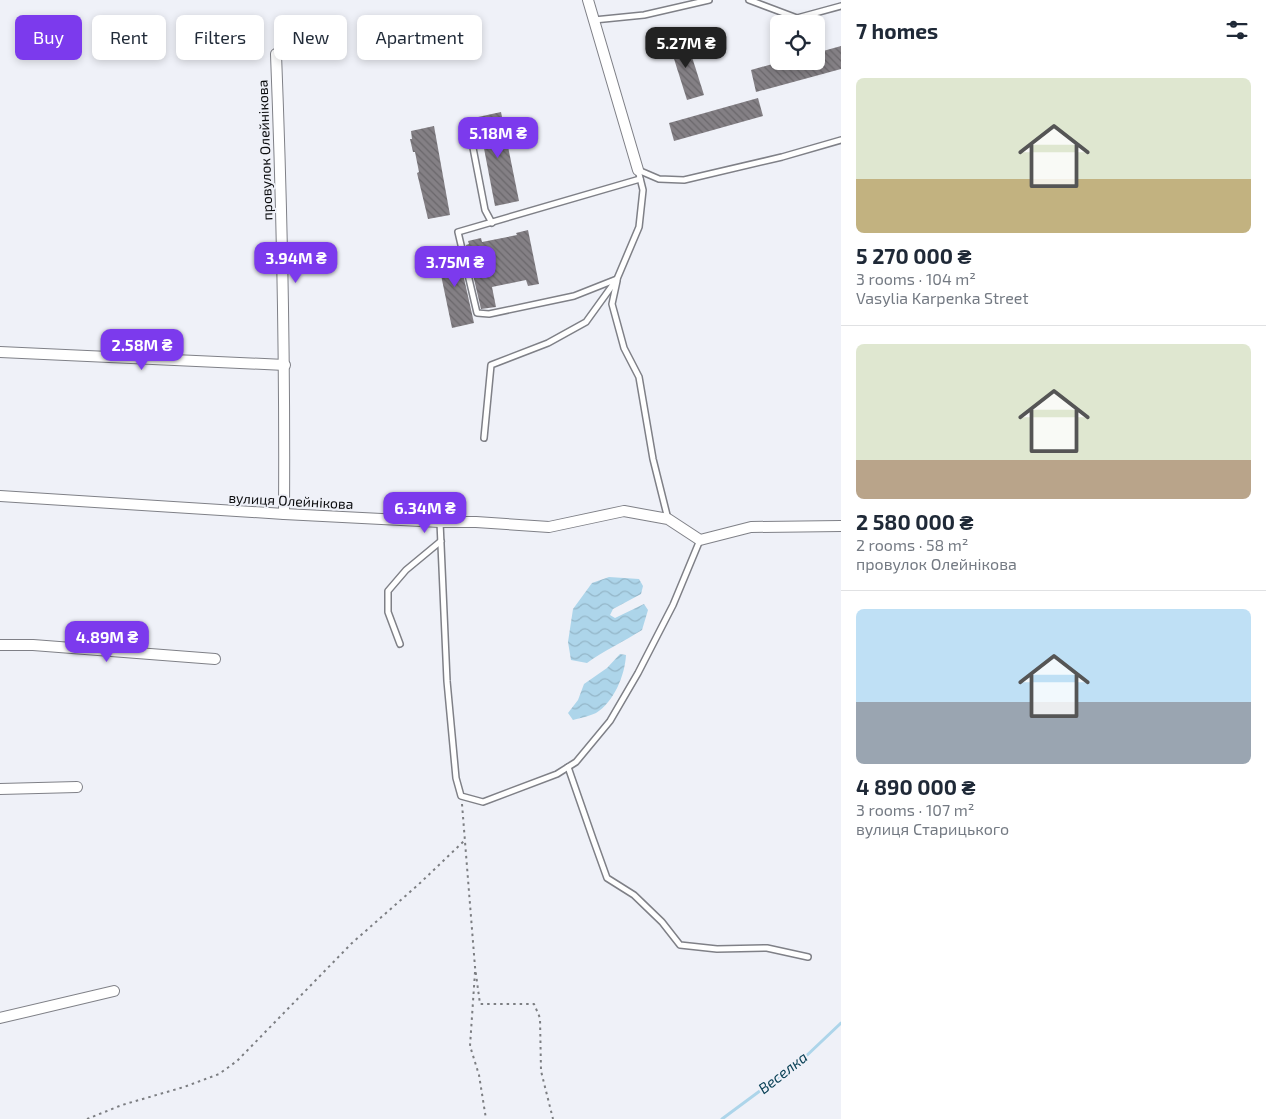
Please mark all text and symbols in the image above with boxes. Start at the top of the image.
chip: Buy [15,15,82,60]
chip: Rent [92,15,166,60]
chip: Filters [176,15,264,60]
chip: New [274,15,347,60]
chip: Apartment [357,15,482,60]
map controls [770,15,825,70]
button: locate [770,15,825,70]
icon: filters [1223,16,1251,44]
text: 7 homes [856,18,938,43]
pin: 5.27M ₴ [640,27,732,69]
text: 5.27M ₴ [656,33,716,52]
street label: провулок Олейнікова [254,79,275,221]
icon: home [1009,111,1099,201]
pin: 5.18M ₴ [452,116,544,159]
text: 5.18M ₴ [469,123,527,142]
pin: 3.94M ₴ [250,242,342,284]
text: 5 270 000 ₴ [856,243,972,268]
pin: 3.75M ₴ [409,246,501,288]
text: 3.94M ₴ [265,248,327,267]
text: 3.75M ₴ [426,252,484,271]
text: 3 rooms · 104 m² [856,269,976,288]
text: Vasylia Karpenka Street [856,288,1028,307]
pin: 2.58M ₴ [96,328,188,371]
text: 2.58M ₴ [112,335,172,354]
icon: home [1009,376,1099,466]
street label: вулиця Олейнікова [228,489,354,512]
pin: 6.34M ₴ [379,492,471,534]
text: 6.34M ₴ [394,498,456,517]
text: 2 580 000 ₴ [856,509,974,534]
text: 2 rooms · 58 m² [856,535,969,554]
text: провулок Олейнікова [856,554,1017,573]
pin: 4.89M ₴ [61,620,153,663]
text: 4.89M ₴ [76,627,138,646]
icon: home [1009,641,1099,731]
text: 4 890 000 ₴ [856,774,975,799]
text: 3 rooms · 107 m² [856,800,974,819]
text: вулиця Старицького [856,819,1009,838]
water label: Веселка [754,1047,811,1097]

